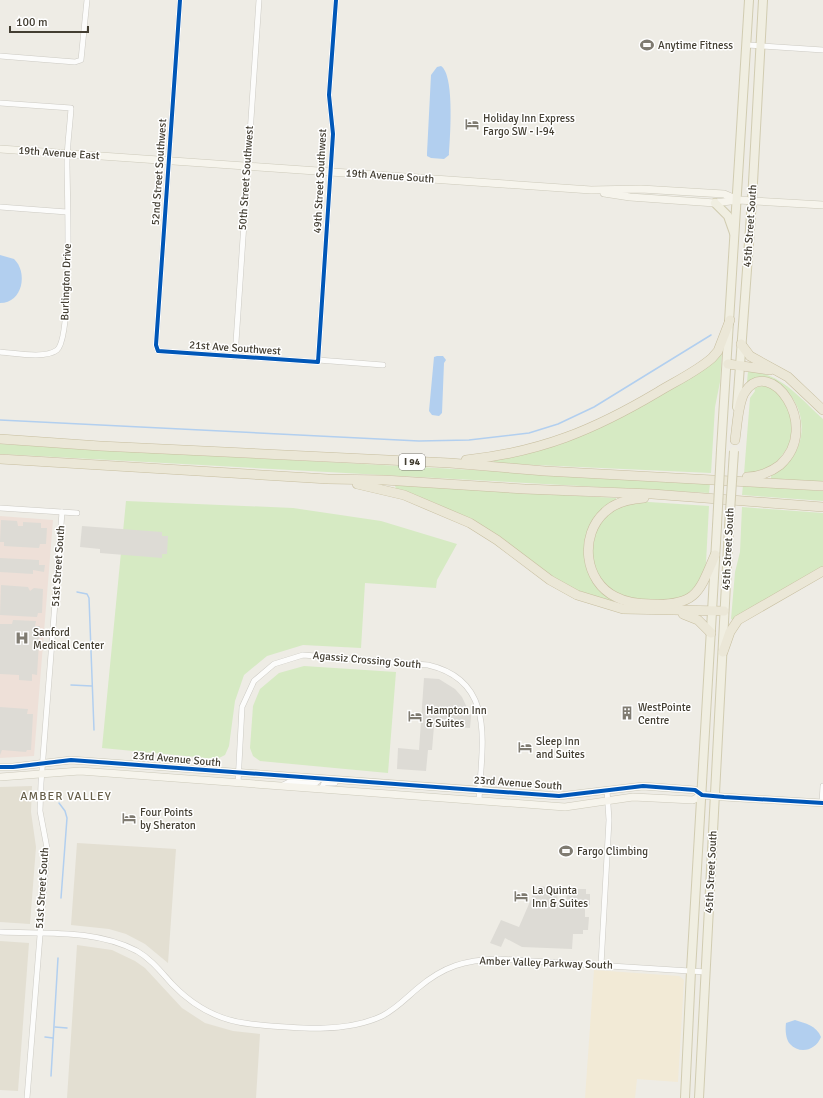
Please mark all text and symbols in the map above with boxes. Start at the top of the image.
scale bar [10,8,88,34]
text: 100 m [16,15,48,30]
sports icon: Anytime Fitness [639,37,655,53]
place label: Anytime Fitness [658,39,733,52]
place label: Holiday Inn Express Fargo SW - I-94 [483,112,575,138]
hotel icon: Holiday Inn Express Fargo SW - I-94 [464,116,480,132]
street label: 52nd Street Southwest [149,118,169,226]
street label: 50th Street Southwest [236,125,256,231]
street label: 49th Street Southwest [311,128,329,234]
street label: 19th Avenue East [18,144,100,162]
street label: 19th Avenue South [345,166,435,186]
street label: 45th Street South [741,184,759,268]
street label: Burlington Drive [58,243,74,321]
street label: 21st Ave Southwest [189,338,281,358]
road number: I 94 [399,454,425,470]
street label: 45th Street South [719,507,737,591]
street label: 51st Street South [49,525,67,607]
place label: Sanford Medical Center [33,626,104,652]
hospital icon: Sanford Medical Center [14,630,30,646]
street label: Agassiz Crossing South [312,649,422,671]
place label: WestPointe Centre [638,701,691,727]
place label: Hampton Inn & Suites [426,704,487,730]
building icon: WestPointe Centre [619,705,635,721]
hotel icon: Hampton Inn & Suites [407,708,423,724]
place label: Sleep Inn and Suites [536,735,585,761]
hotel icon: Sleep Inn and Suites [517,739,533,755]
street label: 23rd Avenue South [132,749,222,769]
street label: 23rd Avenue South [473,773,563,793]
district label: AMBER VALLEY [20,789,112,804]
place label: Four Points by Sheraton [140,806,196,832]
hotel icon: Four Points by Sheraton [121,810,137,826]
street label: 45th Street South [702,830,720,914]
sports icon: Fargo Climbing [558,843,574,859]
place label: Fargo Climbing [577,845,648,858]
street label: 51st Street South [33,847,51,929]
place label: La Quinta Inn & Suites [532,884,588,910]
hotel icon: La Quinta Inn & Suites [513,888,529,904]
street label: Amber Valley Parkway South [479,954,613,972]

